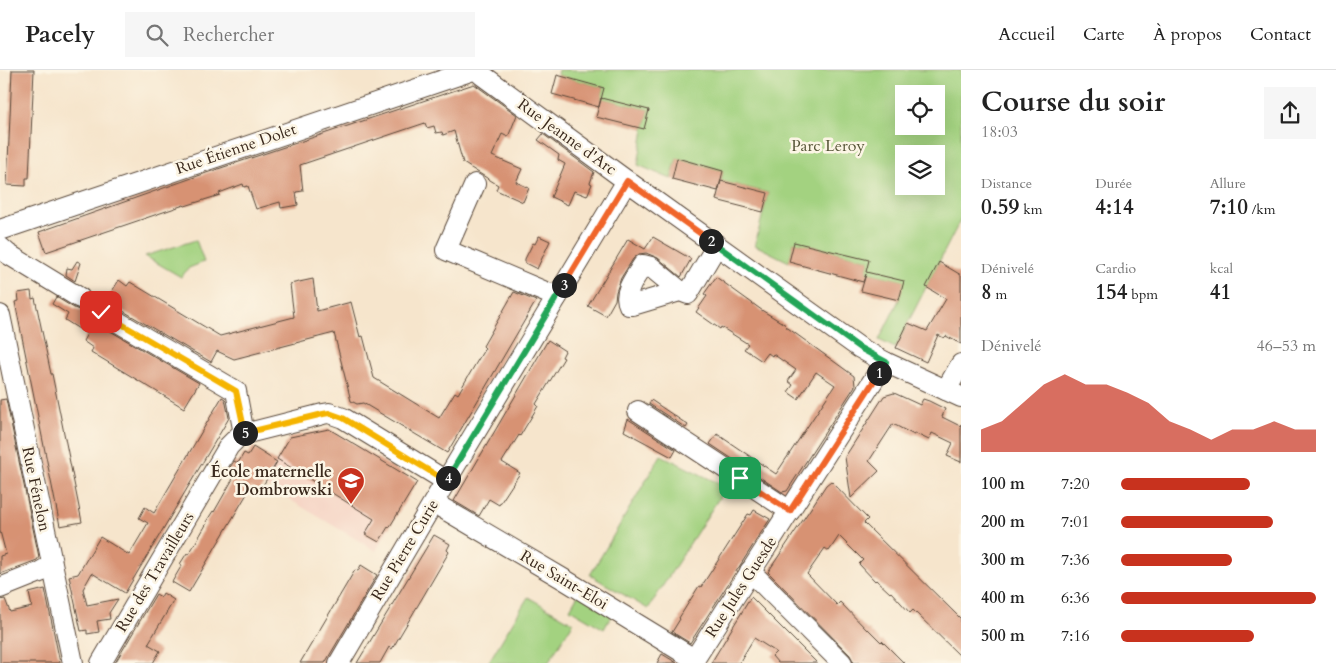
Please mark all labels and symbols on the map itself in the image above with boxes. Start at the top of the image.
street label: Rue Jeanne d'Arc [513,94,621,180]
street label: Rue Étienne Dolet [173,118,299,180]
park label: Parc Leroy [791,135,865,157]
pin: 2 [698,228,724,254]
pin: 3 [552,272,576,298]
pin [80,291,122,333]
pin: 1 [866,360,892,386]
pin: 5 [232,420,258,446]
street label: Rue Fénelon [16,445,56,533]
pin [719,457,761,499]
place label: École maternelle Dombrowski [210,460,332,501]
school or university icon: École maternelle Dombrowski [336,466,366,505]
pin: 4 [436,466,460,490]
street label: Rue Pierre Curie [366,495,444,605]
street label: Rue des Travailleurs [110,508,200,636]
street label: Rue Jules Guesde [700,532,782,642]
street label: Rue Saint-Eloi [516,545,613,615]

